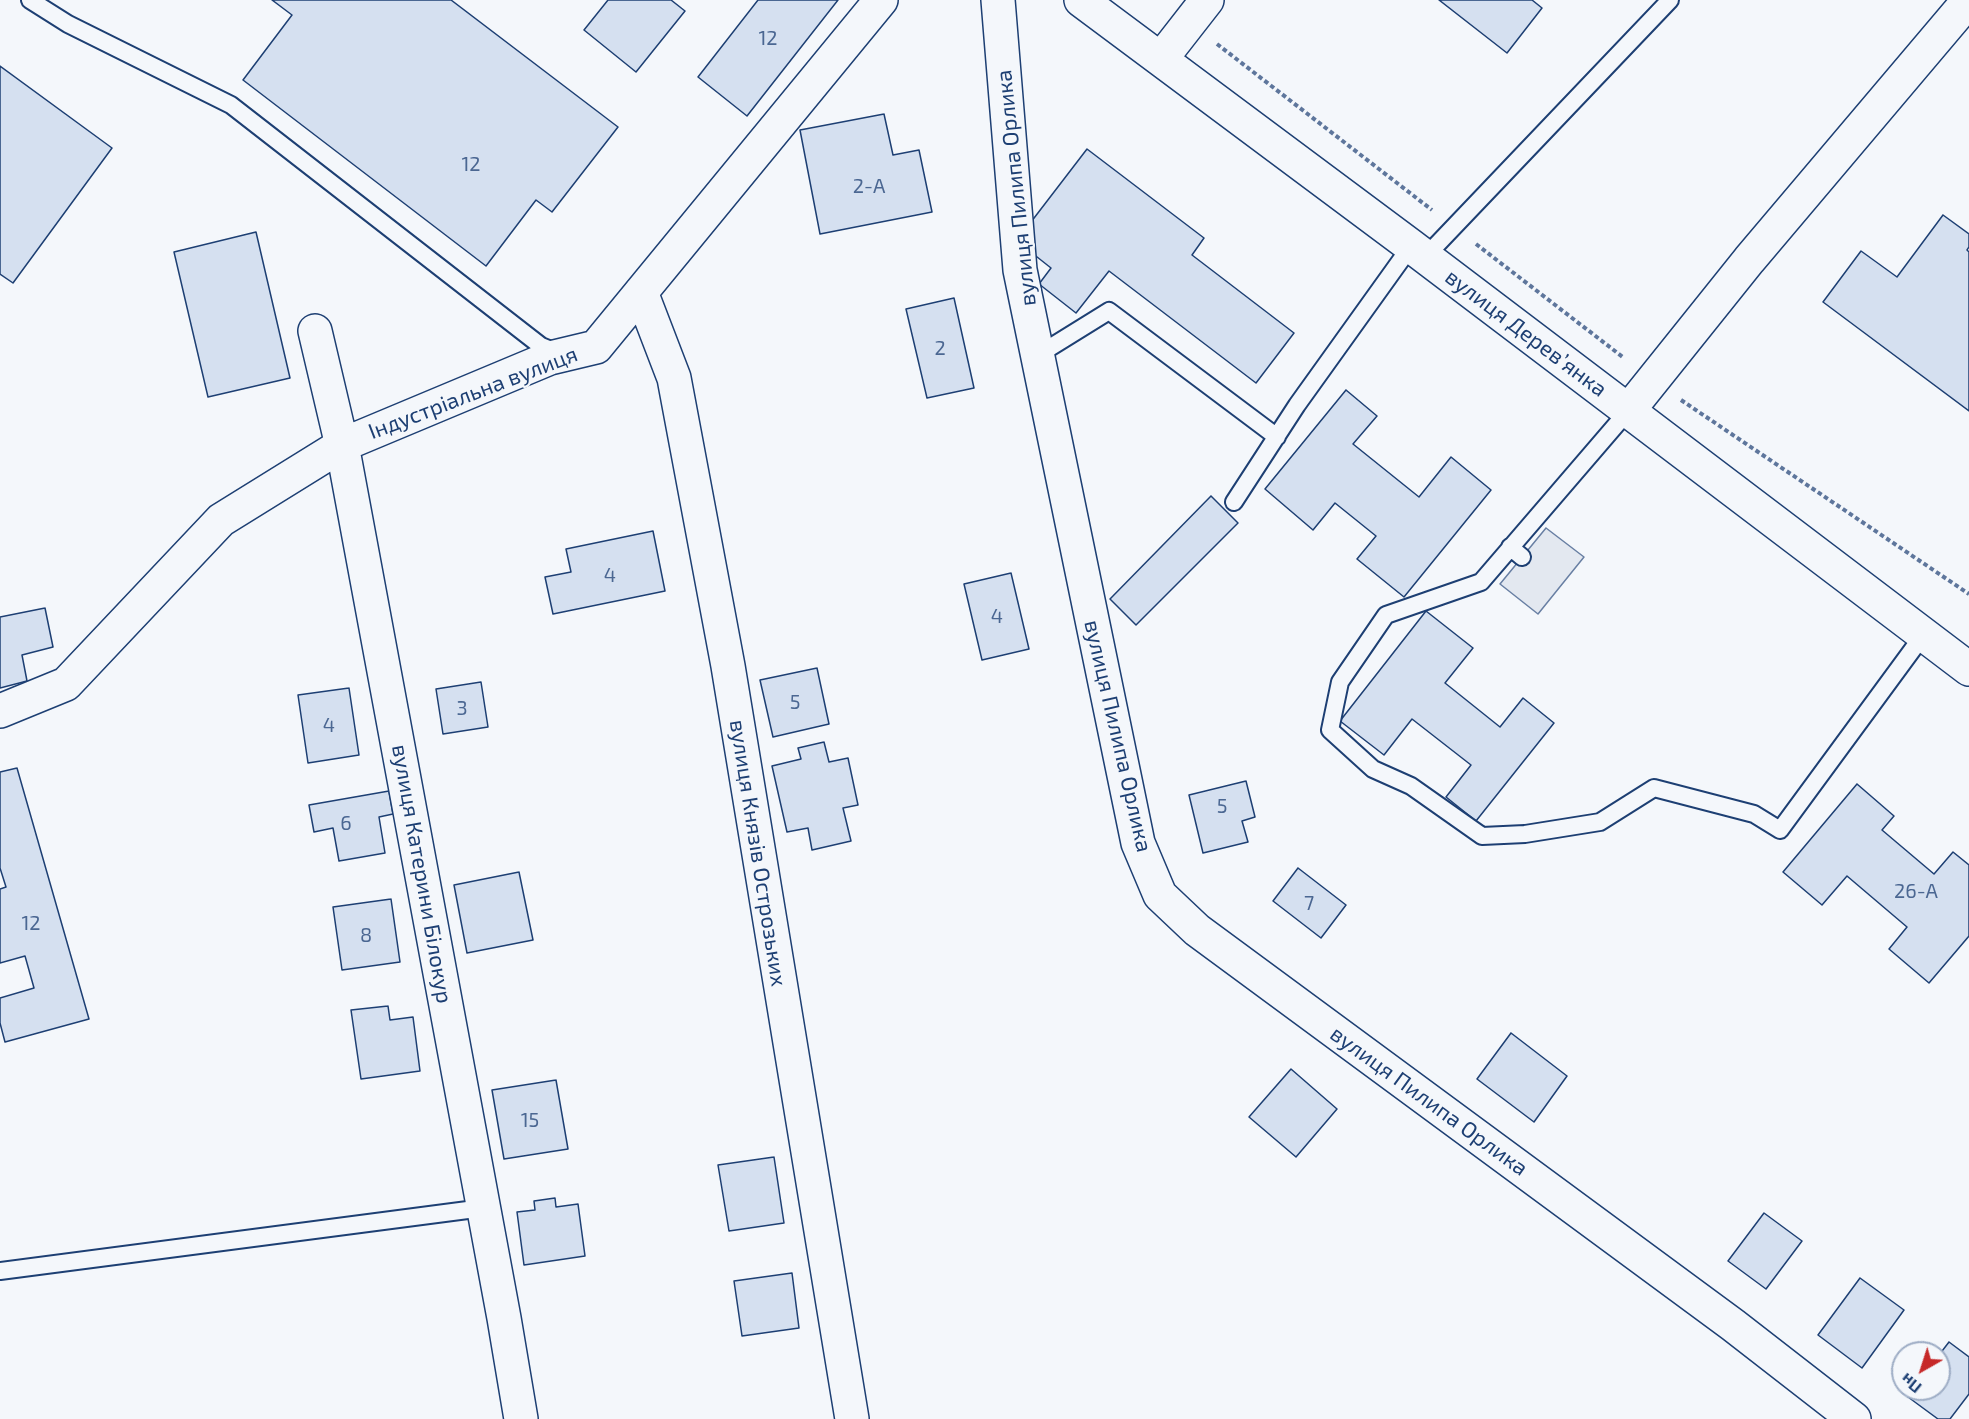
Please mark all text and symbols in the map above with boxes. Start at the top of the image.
house number: 12 [758,26,778,50]
street label: вулиця Пилипа Орлика [990,68,1042,308]
house number: 12 [461,152,481,176]
house number: 2-А [853,174,885,198]
street label: вулиця Деревʼянка [1440,264,1612,402]
house number: 2 [934,336,946,360]
street label: Індустріальна вулиця [365,341,581,445]
house number: 4 [604,563,616,587]
house number: 4 [991,604,1003,628]
street label: вулиця Пилипа Орлика [1078,617,1158,855]
house number: 5 [790,690,800,714]
house number: 3 [456,696,468,720]
house number: 4 [323,713,335,737]
street label: вулиця Князів Острозьких [724,718,792,988]
street label: вулиця Катерини Білокур [386,743,458,1005]
house number: 5 [1217,794,1227,818]
house number: 6 [340,811,352,835]
house number: 26-А [1894,879,1938,903]
house number: 7 [1304,891,1314,915]
house number: 12 [21,911,41,935]
house number: 8 [360,923,372,947]
street label: вулиця Пилипа Орлика [1325,1021,1533,1181]
house number: 15 [521,1108,539,1132]
north arrow [1891,1341,1951,1401]
text: Пн [1897,1370,1925,1398]

